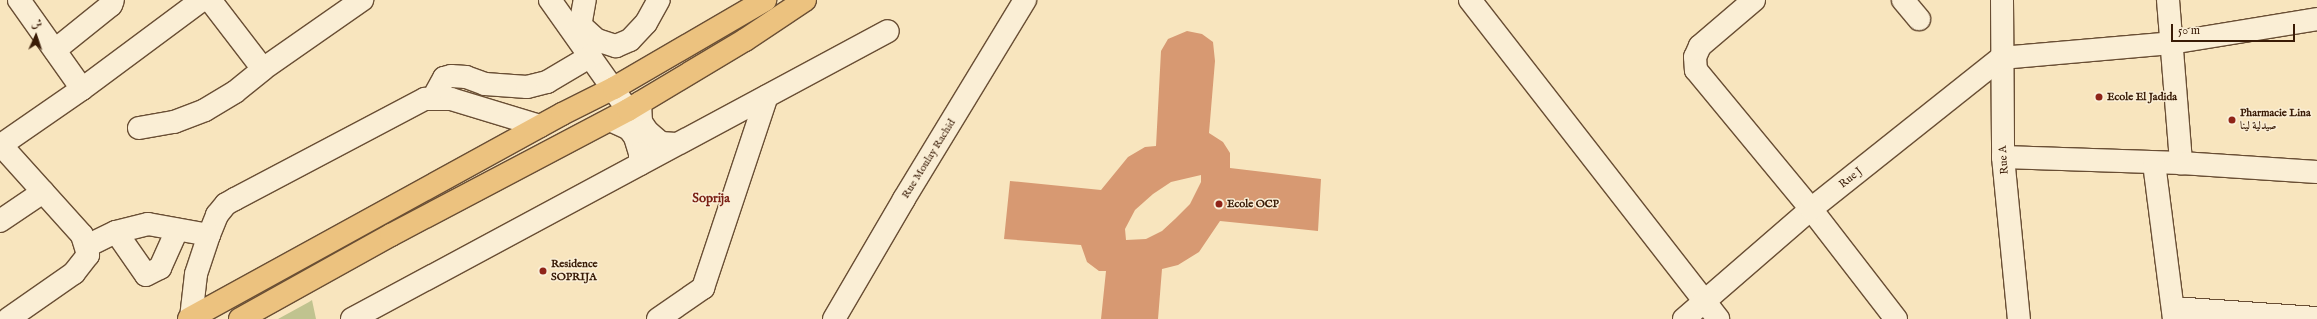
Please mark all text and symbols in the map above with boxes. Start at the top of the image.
north arrow [16,16,56,56]
scale bar [2173,16,2297,42]
text: ش [31,17,42,31]
text: 50 m [2178,23,2200,38]
place label: Ecole El Jadida [2107,90,2177,104]
marker: Ecole El Jadida [2094,92,2104,102]
place label: Pharmacie Lina صيدلية لينا [2240,107,2311,133]
marker: Pharmacie Lina صيدلية لينا [2227,115,2237,125]
street label: Rue Moulay Rachid [899,117,959,201]
street label: Rue A [1996,145,2012,175]
street label: Rue J [1837,165,1865,191]
district label: Soprija [692,191,730,207]
place label: Ecole OCP [1227,197,1279,211]
marker: Ecole OCP [1214,199,1224,209]
place label: Residence SOPRIJA [551,258,598,284]
marker: Residence SOPRIJA [538,266,548,276]

